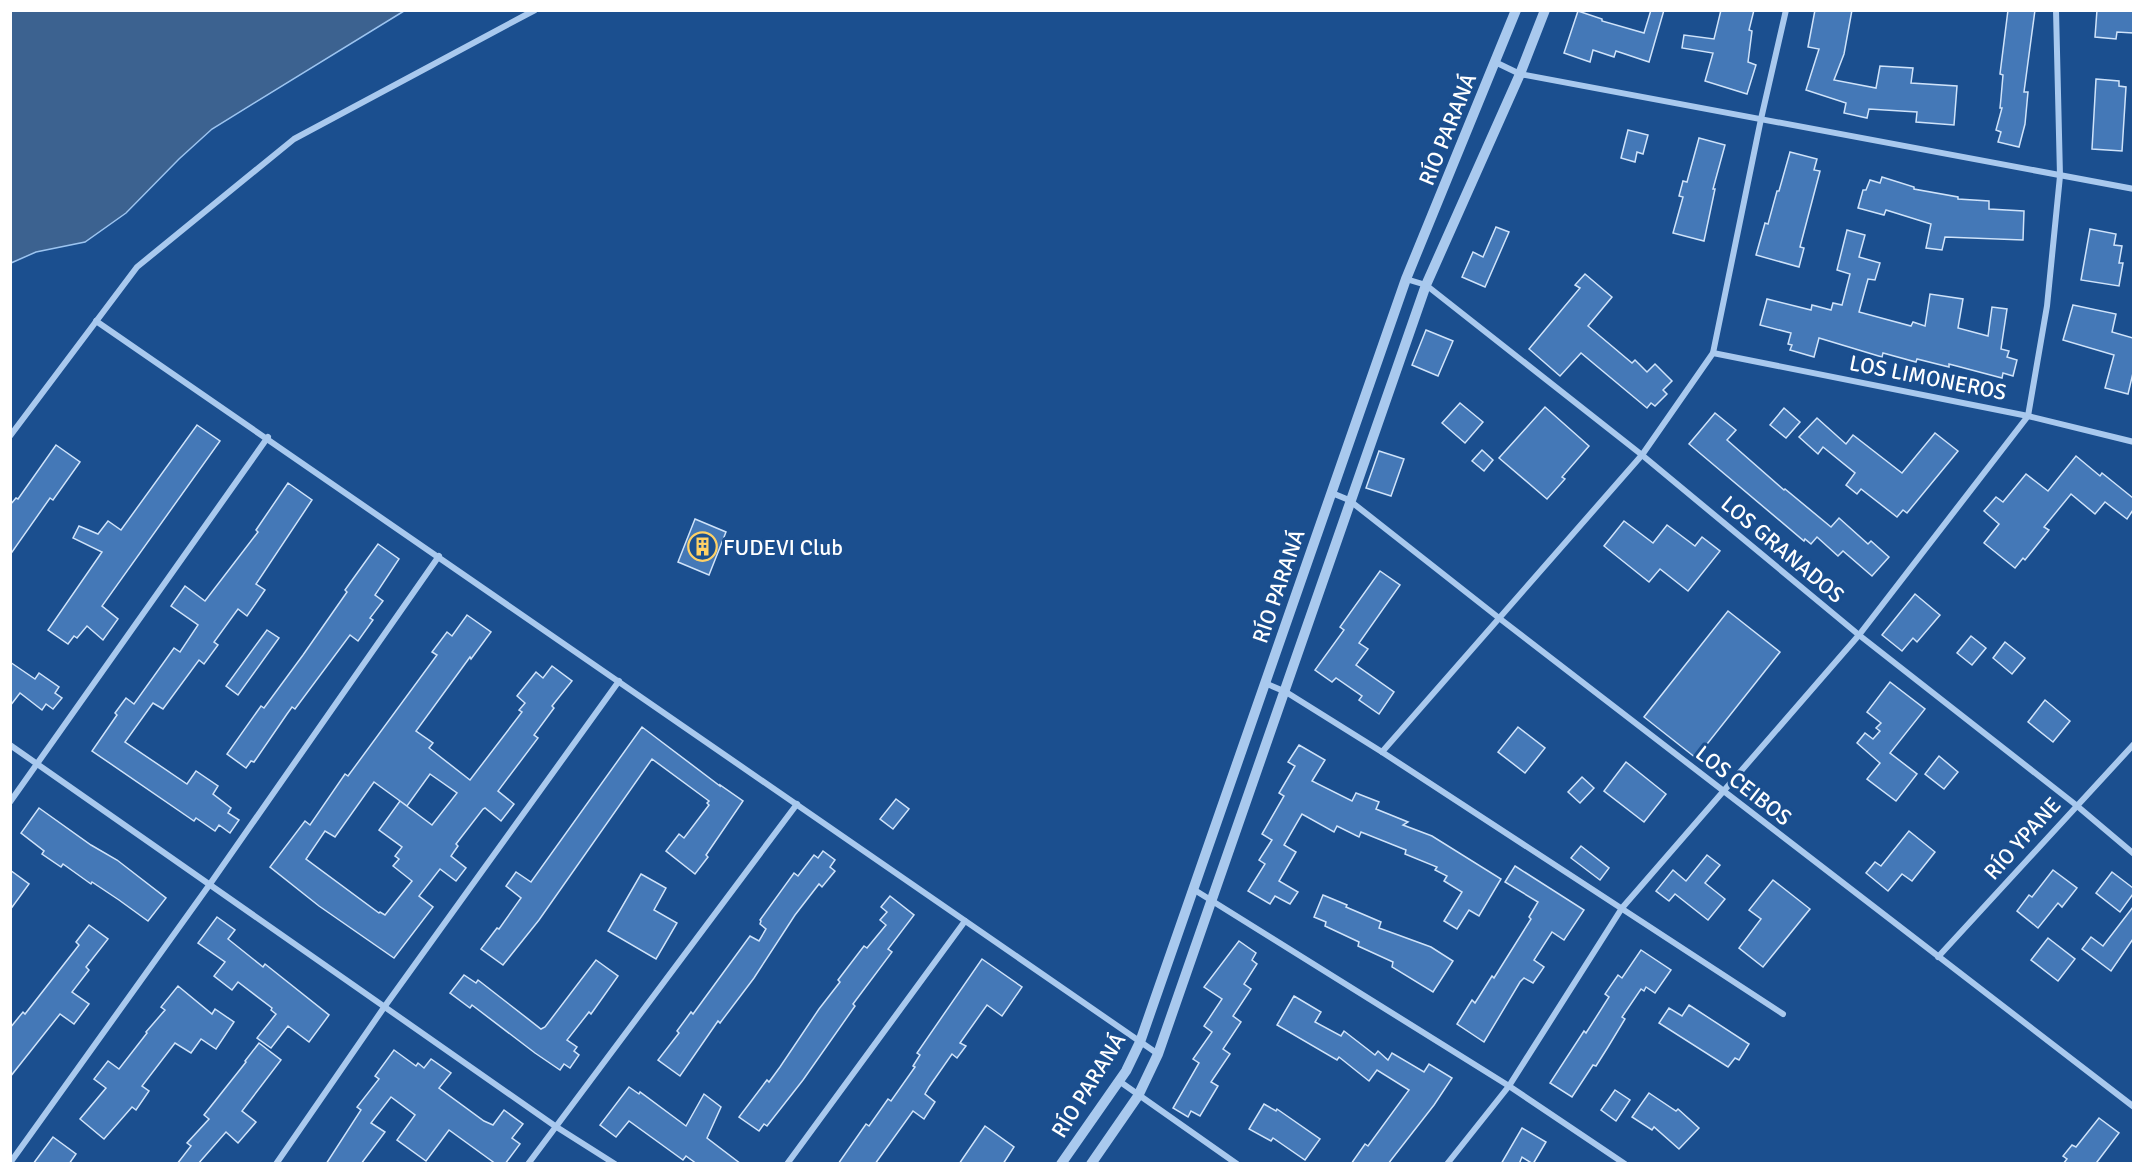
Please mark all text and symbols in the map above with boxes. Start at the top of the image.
street label: RÍO PARANÁ [1413,69,1482,189]
street label: LOS LIMONEROS [1847,349,2009,406]
street label: LOS GRANADOS [1716,490,1850,609]
street label: RÍO PARANÁ [1246,525,1311,647]
building icon: FUDEVI Club [686,531,718,563]
place label: FUDEVI Club [723,534,843,561]
street label: LOS CEIBOS [1690,740,1797,831]
street label: RÍO YPANE [1978,791,2067,885]
street label: RÍO PARANÁ [1046,1027,1132,1143]

